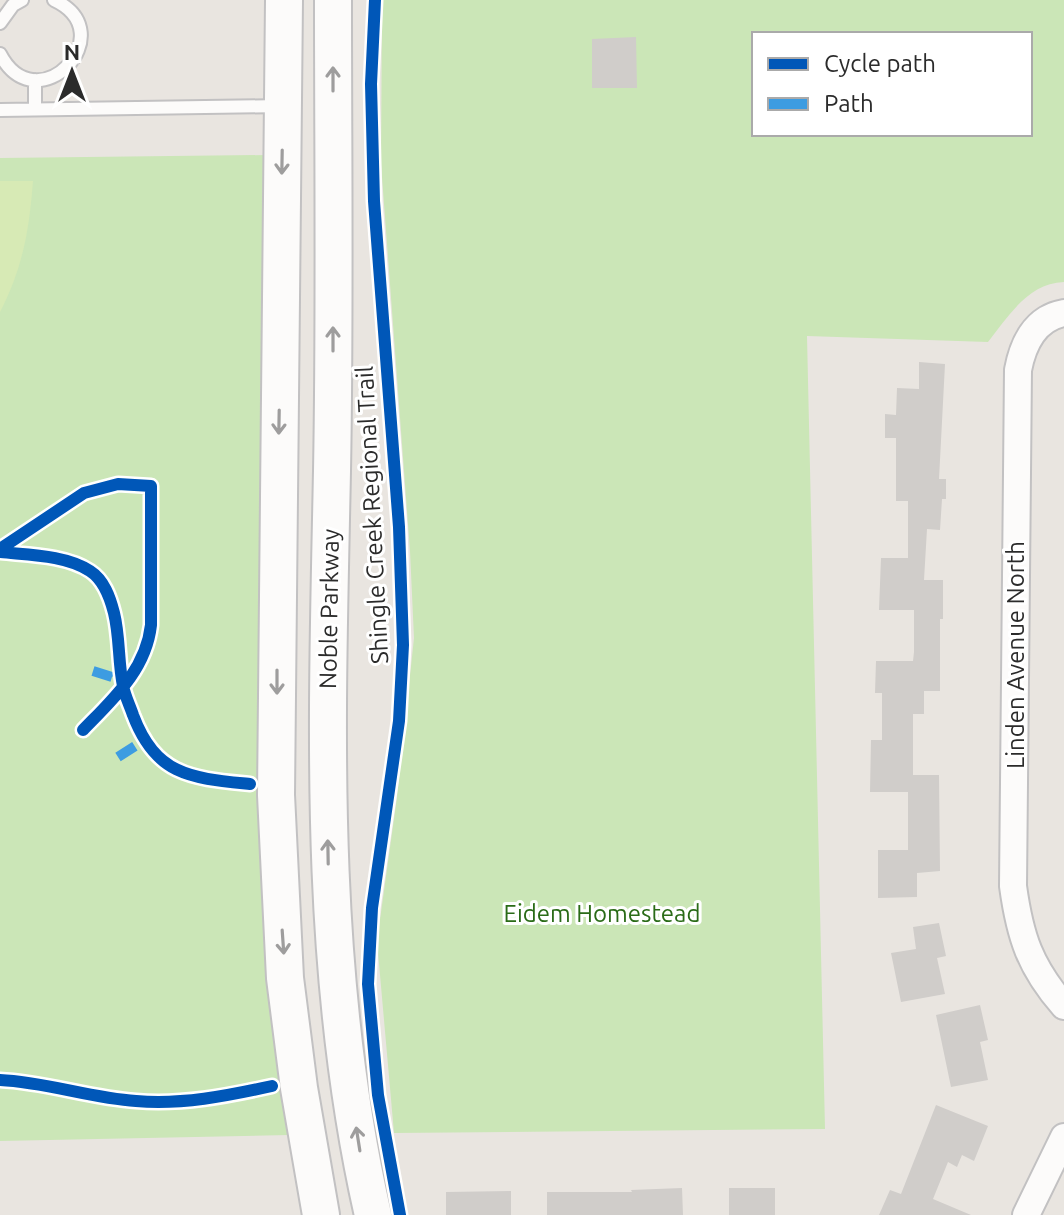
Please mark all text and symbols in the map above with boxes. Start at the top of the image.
north arrow [32,32,112,112]
legend [752,32,1032,136]
text: N [64,39,80,64]
text: Cycle path [824,50,936,77]
one-way arrow [325,66,341,93]
text: Path [824,90,874,117]
one-way arrow [274,148,290,175]
one-way arrow [325,326,341,353]
street label: Shingle Creek Regional Trail [351,365,393,665]
one-way arrow [271,408,287,435]
street label: Noble Parkway [314,528,344,689]
street label: Linden Avenue North [1002,541,1029,769]
one-way arrow [269,668,284,695]
one-way arrow [321,839,336,866]
park label: Eidem Homestead [504,900,700,927]
one-way arrow [276,928,291,955]
one-way arrow [350,1126,365,1152]

